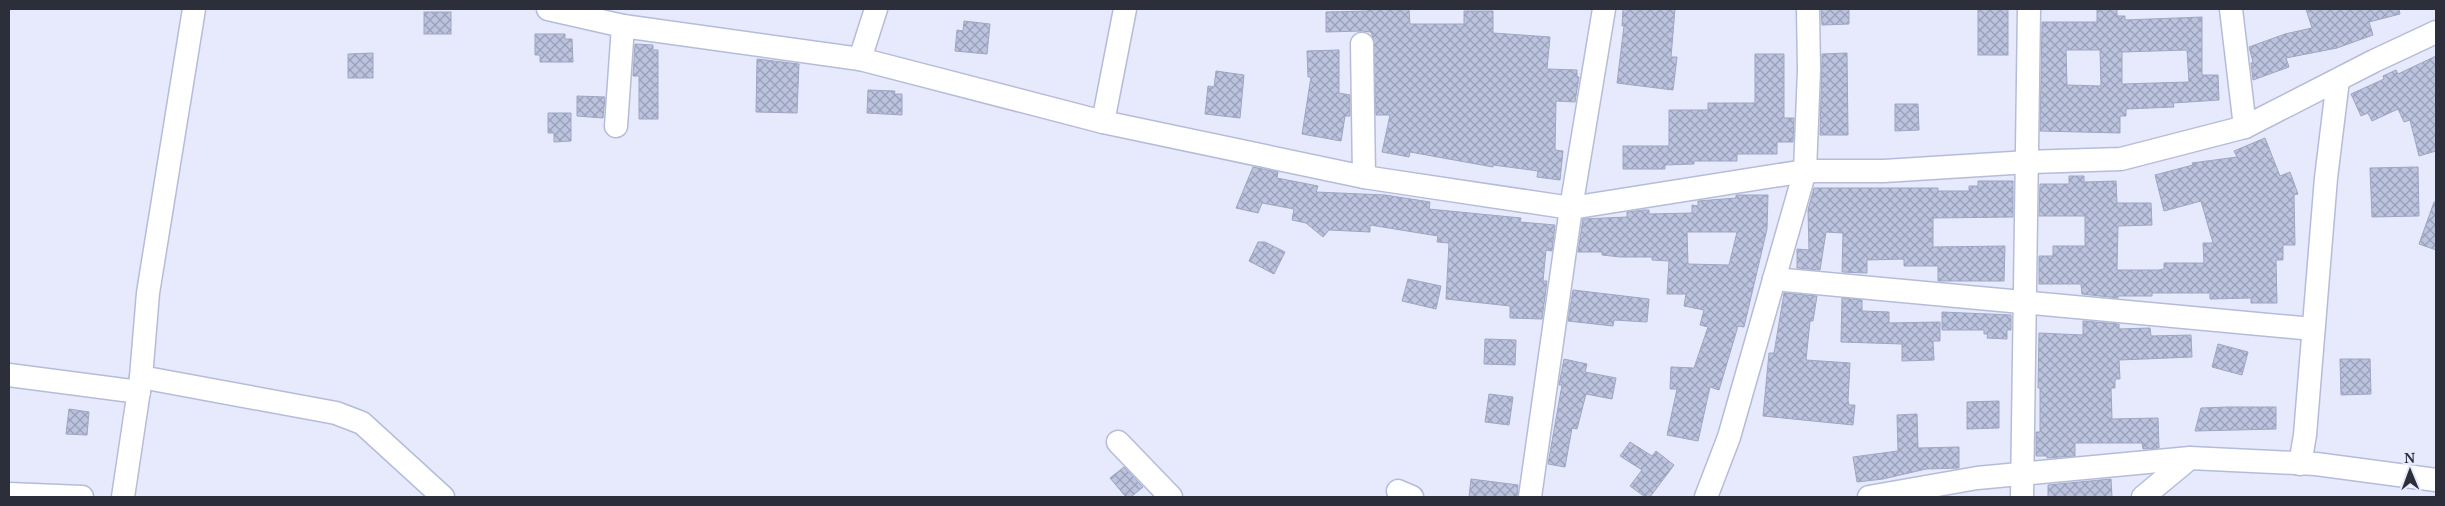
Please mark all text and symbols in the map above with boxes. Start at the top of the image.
north arrow [2385,446,2435,496]
text: N [2404,448,2415,467]

